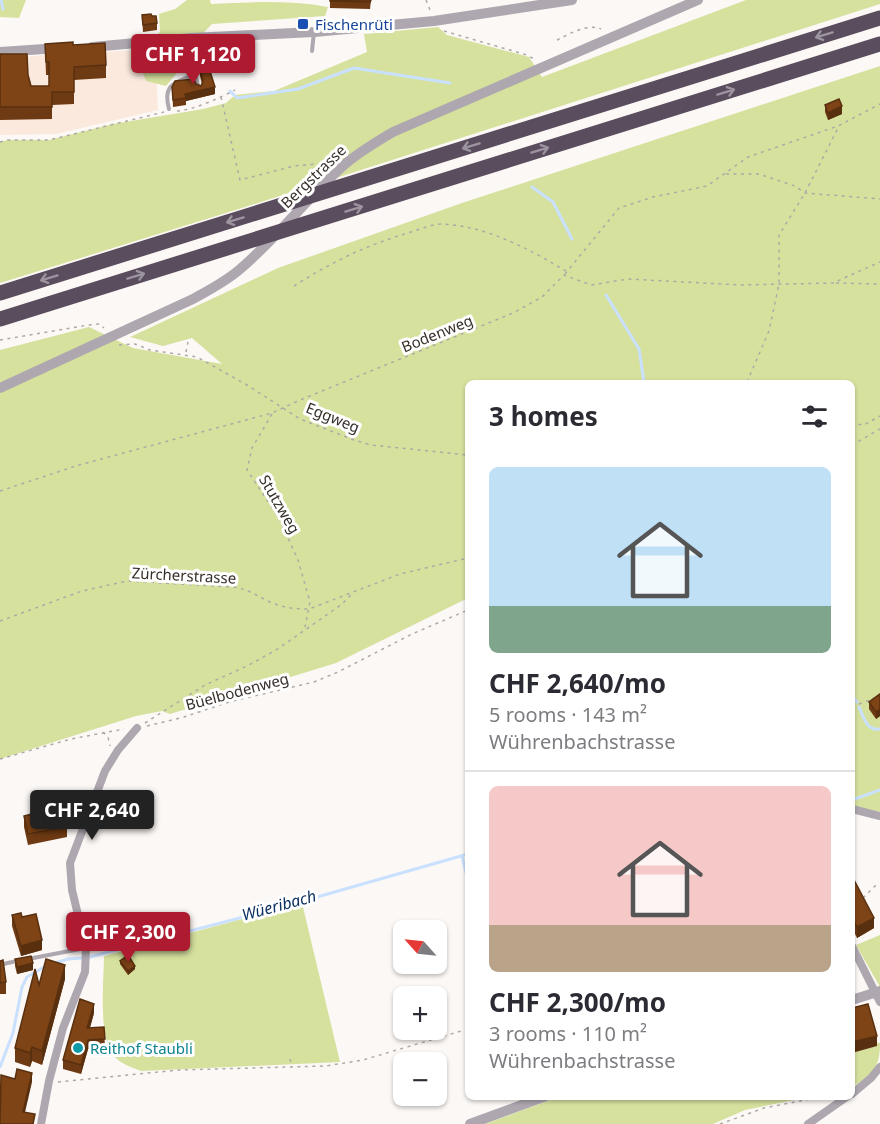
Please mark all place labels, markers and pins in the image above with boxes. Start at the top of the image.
place label: Fischenrüti [315,14,393,34]
marker: Fischenrüti [296,17,310,31]
pin: CHF 1,120 [124,34,262,85]
pin: CHF 2,640 [23,790,161,841]
pin: CHF 2,300 [59,912,197,963]
place label: Reithof Staubli [90,1038,193,1058]
marker: Reithof Staubli [71,1041,85,1055]

